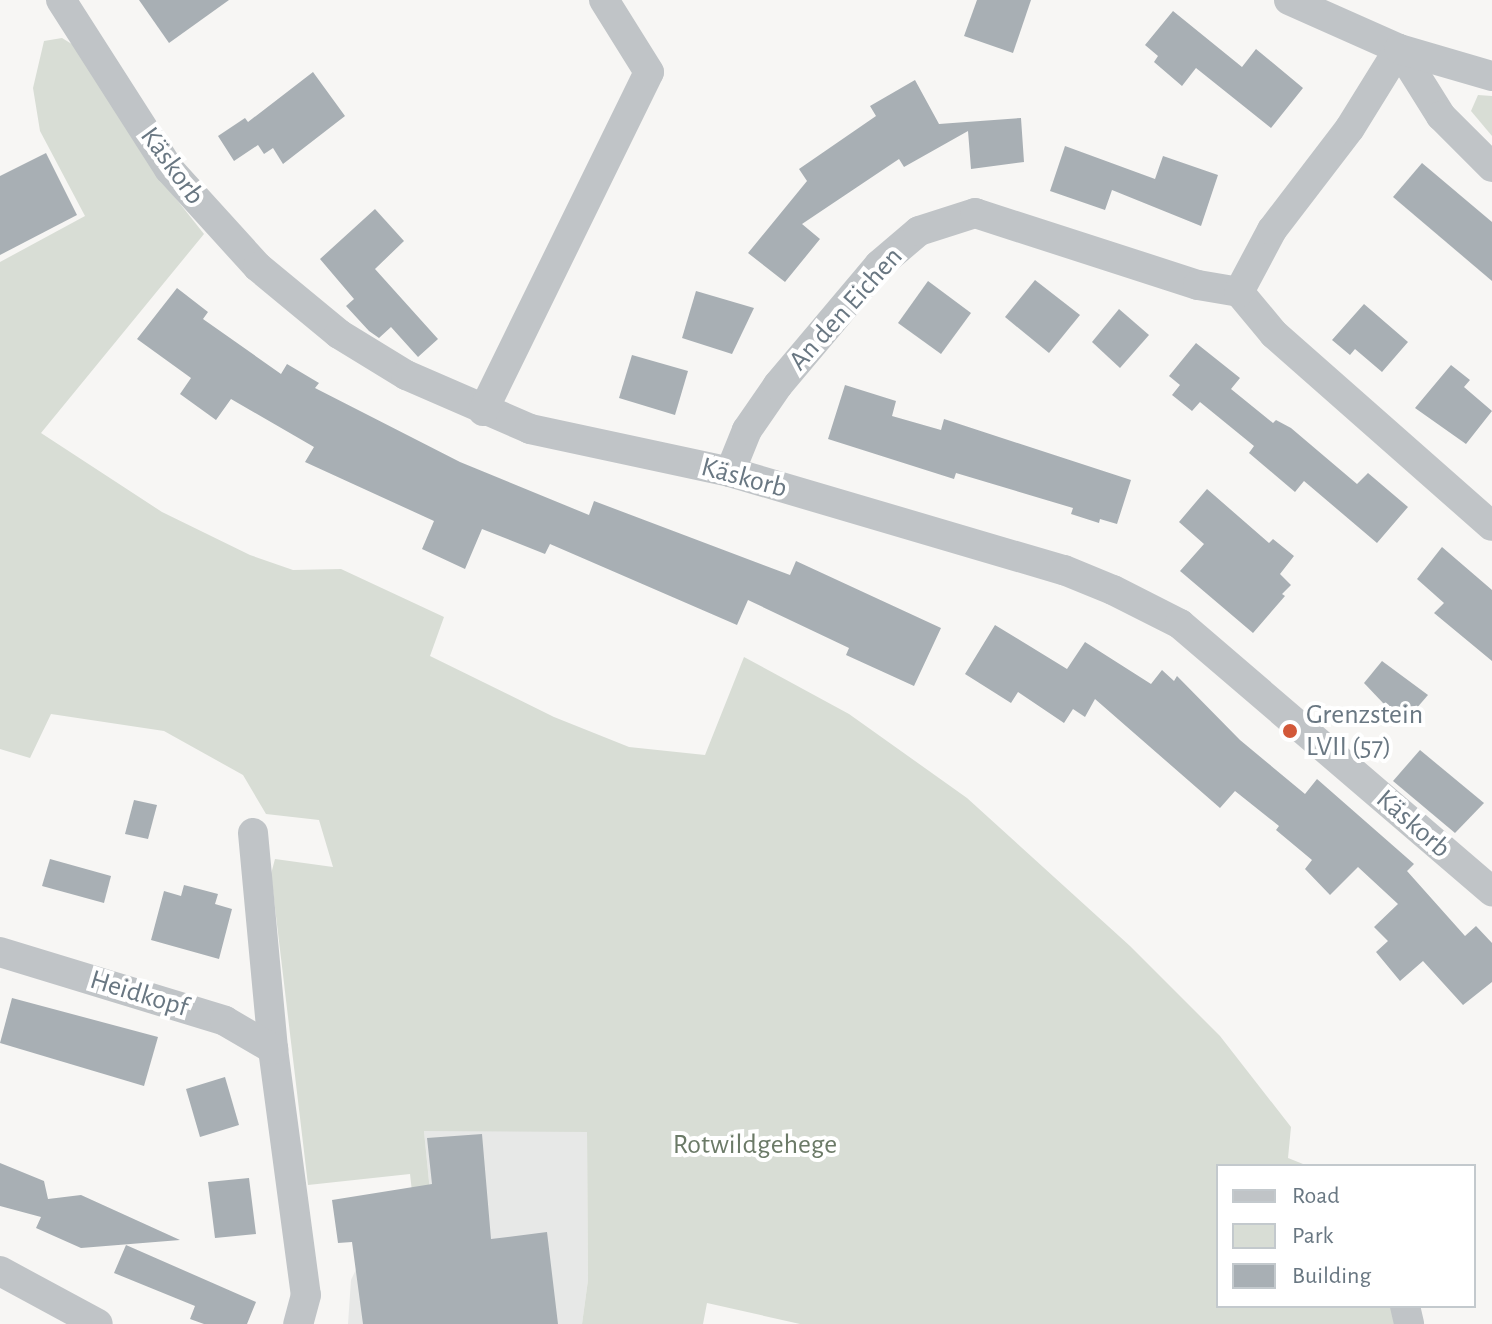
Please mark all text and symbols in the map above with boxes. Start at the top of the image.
street label: Käskorb [133,121,211,211]
street label: An den Eichen [782,240,910,378]
street label: Käskorb [697,450,791,506]
place label: Grenzstein LVII (57) [1306,698,1423,764]
marker: Grenzstein LVII (57) [1281,722,1299,740]
street label: Käskorb [1369,783,1457,865]
street label: Heidkopf [86,963,192,1025]
park label: Rotwildgehege [673,1128,837,1162]
legend [1216,1164,1476,1308]
text: Road [1292,1184,1340,1208]
text: Park [1292,1224,1333,1248]
text: Building [1292,1264,1371,1288]

